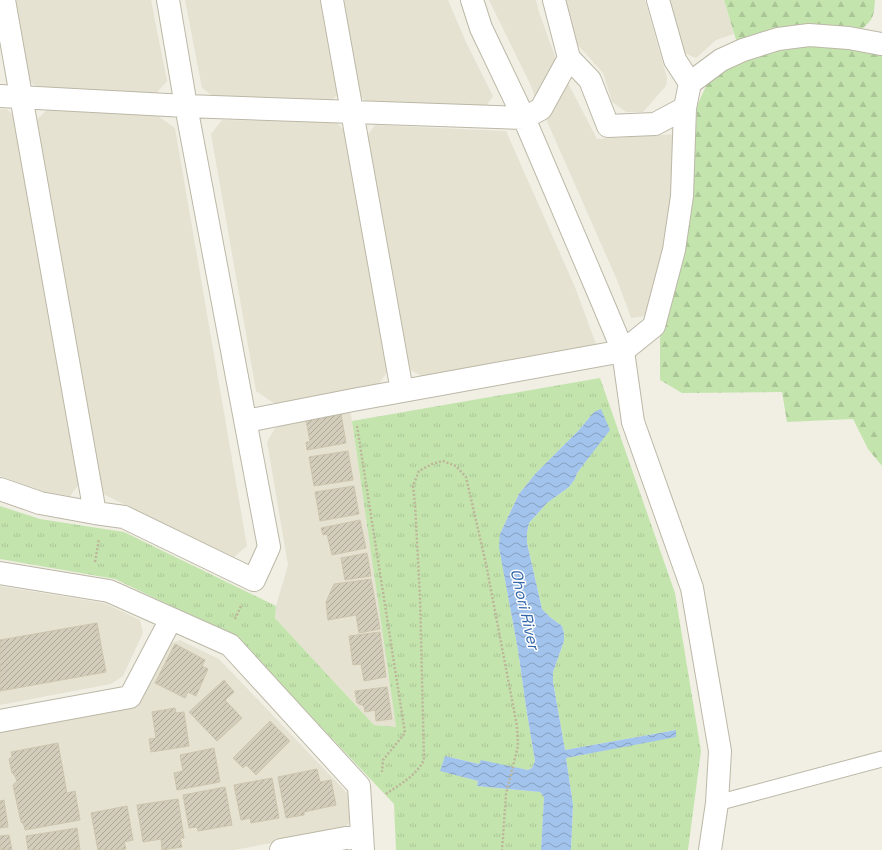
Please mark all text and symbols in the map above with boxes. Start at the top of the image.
water label: Ohori River [506,567,545,653]

